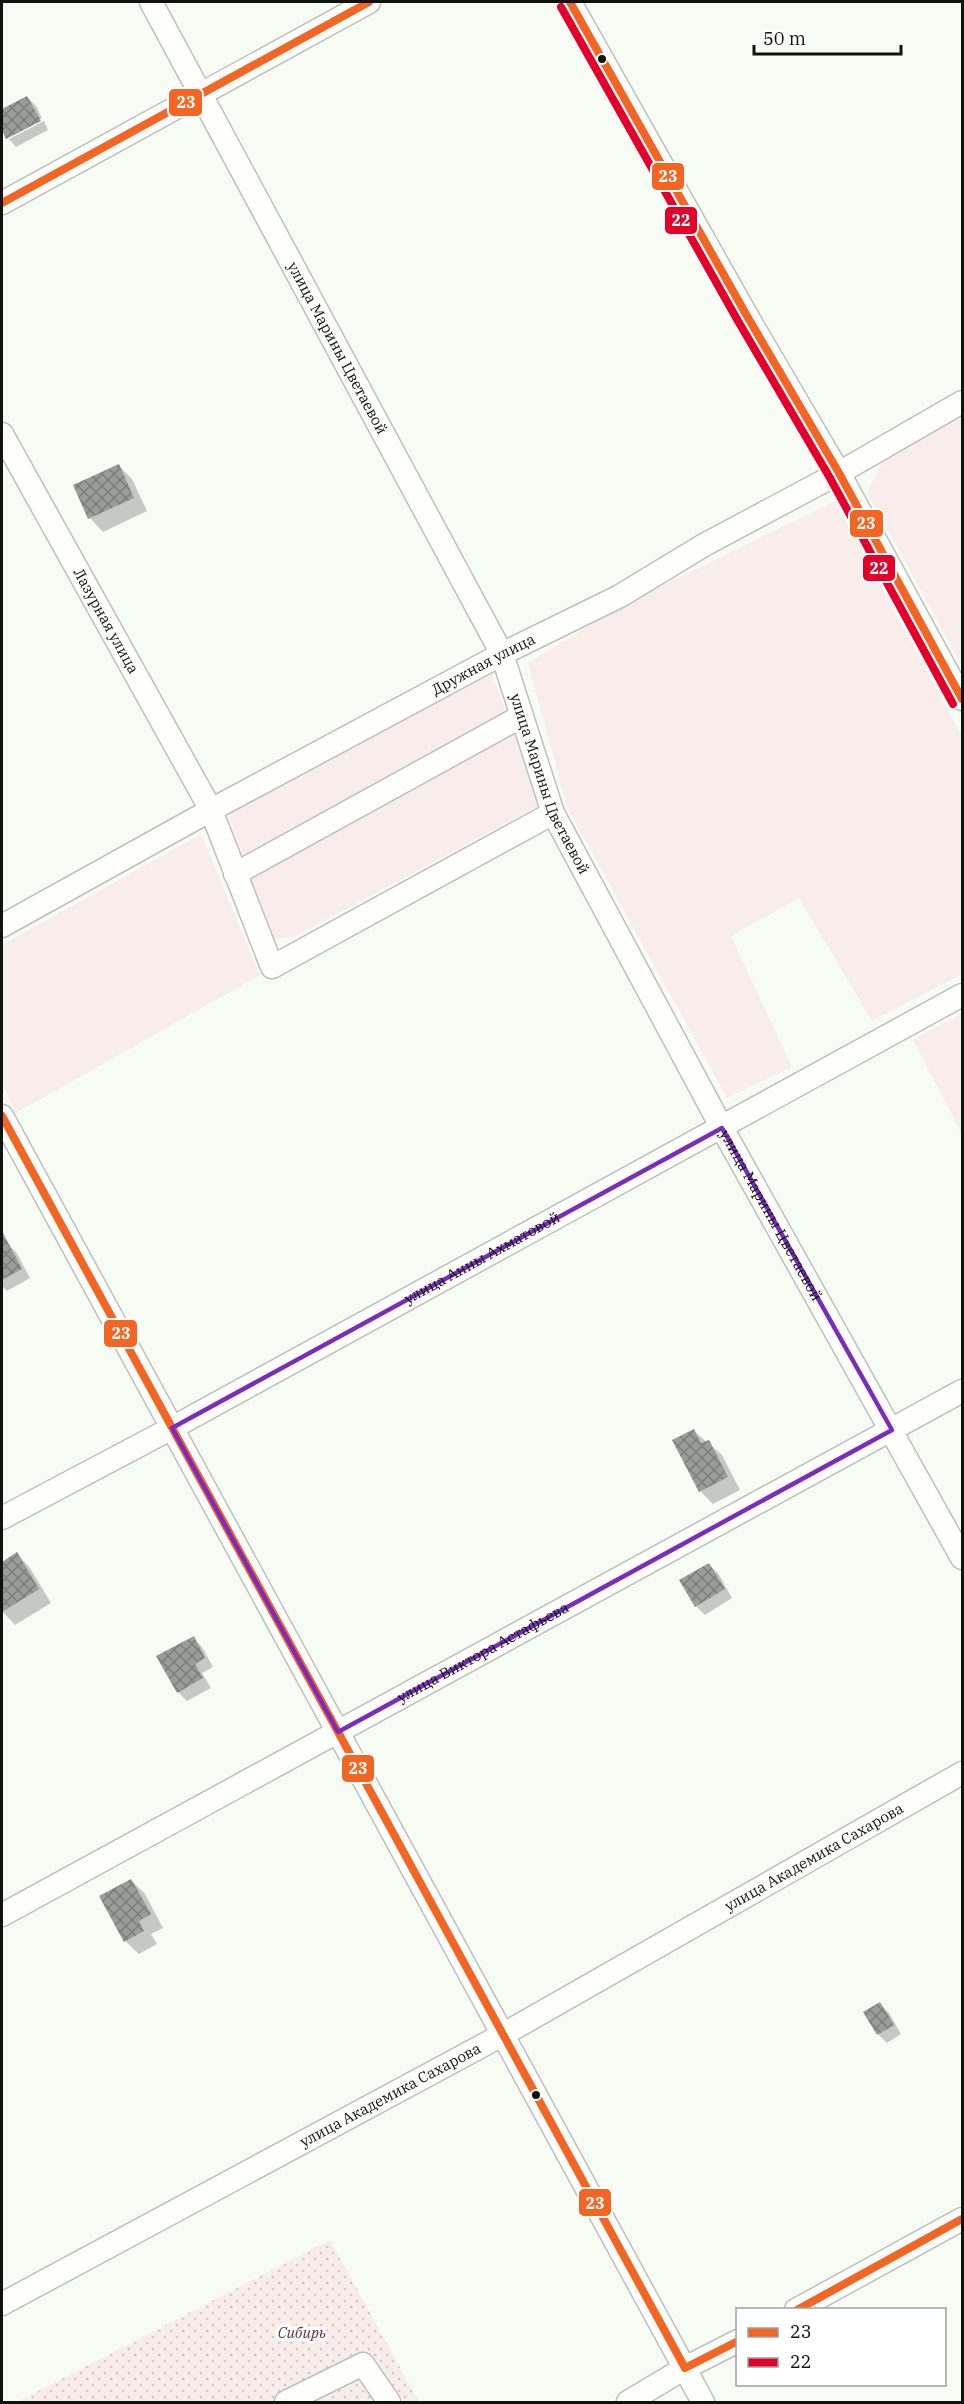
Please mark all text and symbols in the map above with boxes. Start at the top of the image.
scale bar [754,18,901,56]
text: 50 m [763,27,806,50]
unlabelled marker [596,53,608,65]
line badge: 23 [168,88,203,117]
text: 23 [176,92,196,112]
line badge: 23 [651,162,685,191]
text: 23 [658,166,678,186]
line badge: 22 [664,206,698,235]
text: 22 [671,210,691,230]
street label: улица Марины Цветаевой [284,258,392,437]
line badge: 23 [849,509,884,538]
text: 23 [856,513,876,533]
line badge: 22 [862,554,896,582]
text: 22 [869,558,889,578]
street label: Лазурная улица [70,565,143,677]
street label: Дружная улица [428,629,538,699]
street label: улица Марины Цветаевой [506,691,594,877]
street label: улица Марины Цветаевой [716,1126,827,1304]
street label: улица Анны Ахматовой [401,1207,563,1308]
line badge: 23 [103,1319,138,1348]
text: 23 [111,1323,131,1343]
street label: улица Виктора Астафьева [394,1598,572,1707]
line badge: 23 [341,1754,375,1783]
text: 23 [348,1758,368,1778]
street label: улица Академика Сахарова [721,1798,907,1915]
street label: улица Академика Сахарова [296,2038,484,2151]
unlabelled marker [530,2089,542,2101]
line badge: 23 [578,2188,612,2217]
text: 23 [585,2193,605,2213]
legend [736,2308,946,2386]
text: 23 [790,2320,812,2343]
park label: Сибирь [278,2323,326,2342]
text: 22 [790,2350,812,2373]

